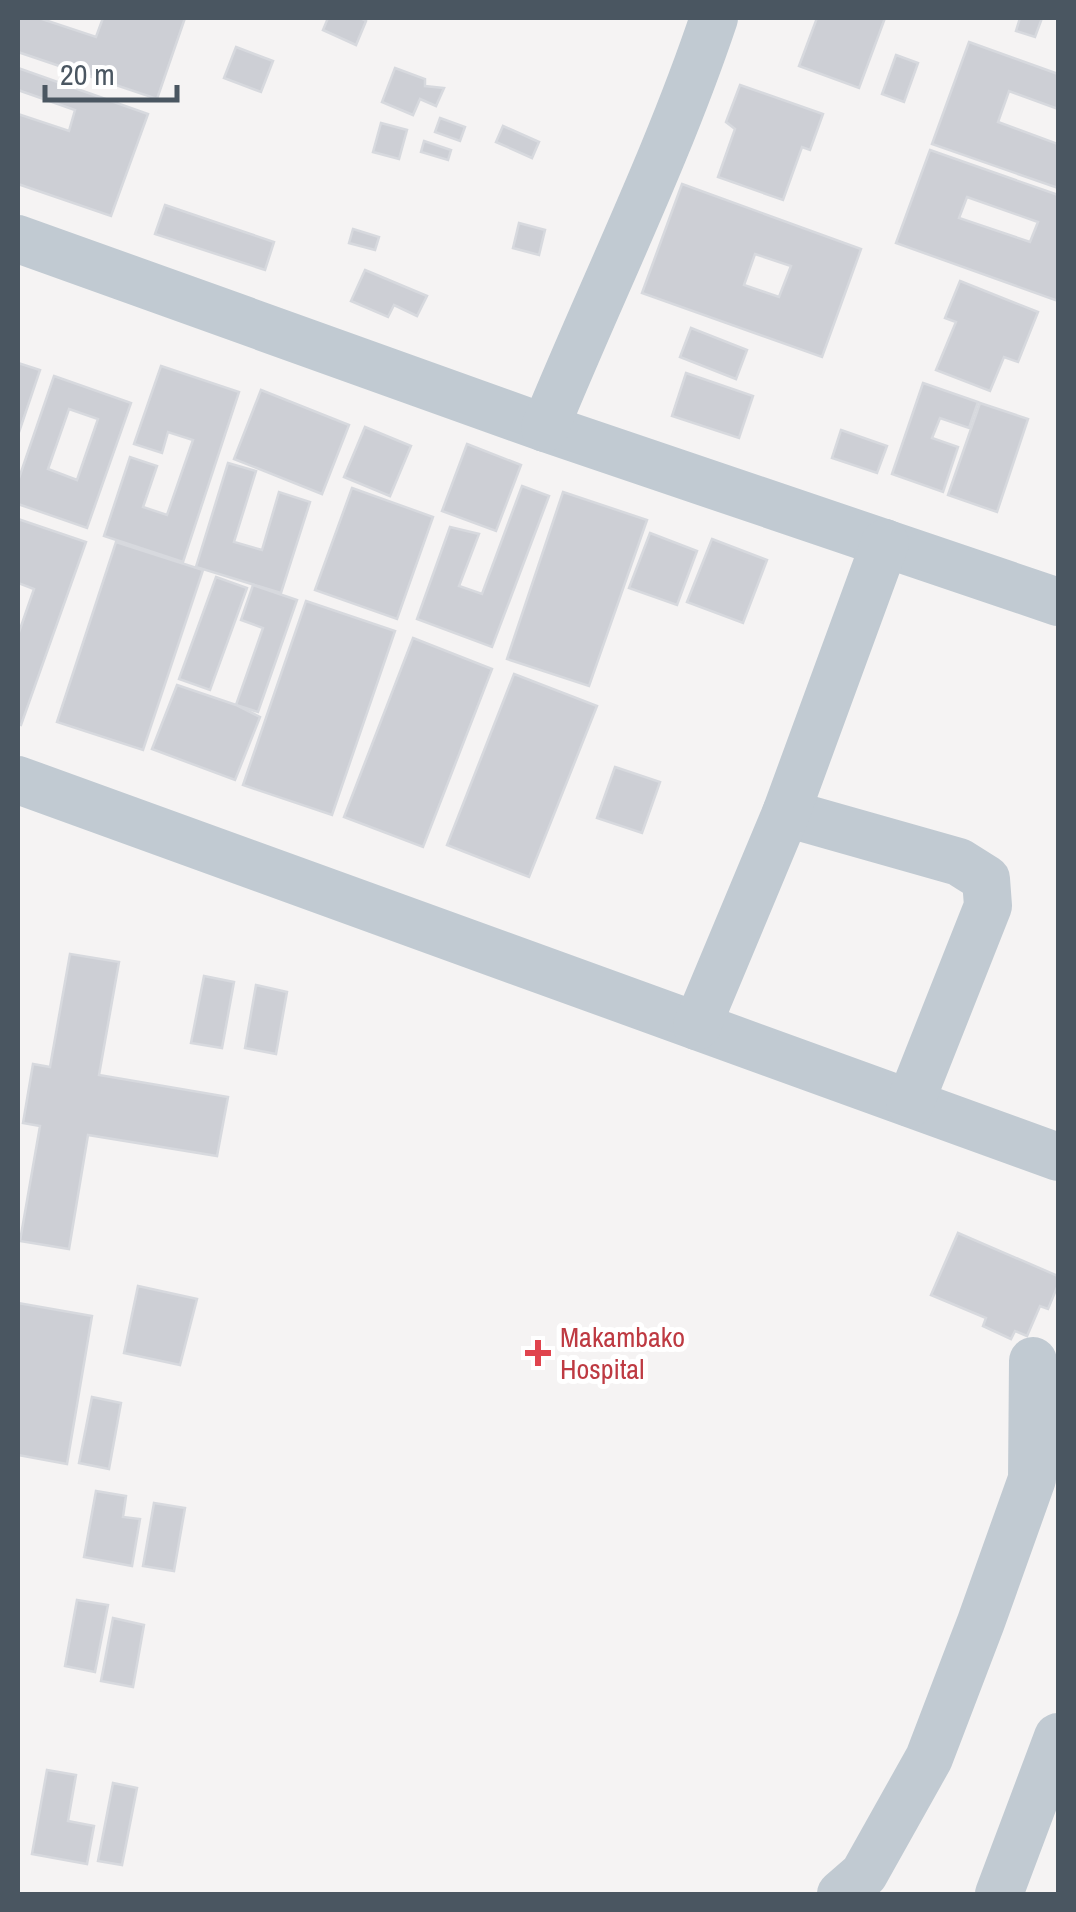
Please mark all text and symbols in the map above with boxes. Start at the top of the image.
scale bar [45,40,178,102]
text: 20 m [60,54,115,94]
place label: Makambako Hospital [560,1318,685,1388]
marker: Makambako Hospital [525,1340,551,1366]

